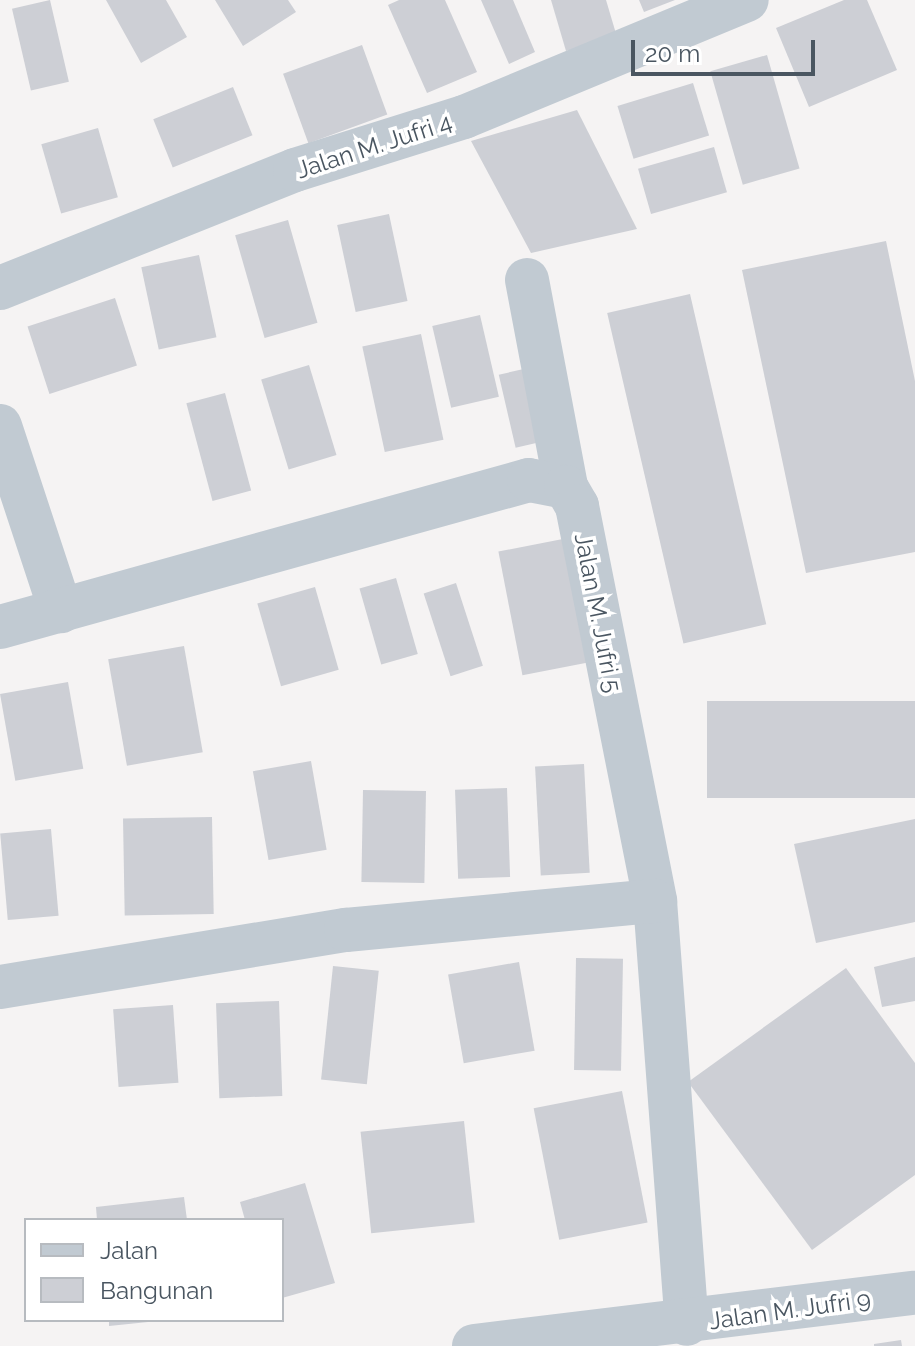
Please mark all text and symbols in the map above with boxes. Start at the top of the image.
scale bar [635,24,819,74]
text: 20 m [645,39,700,68]
street label: Jalan M. Jufri 4 [292,107,456,185]
street label: Jalan M. Jufri 5 [568,531,628,695]
legend [24,1218,284,1322]
text: Jalan [100,1236,158,1265]
text: Bangunan [100,1276,213,1305]
street label: Jalan M. Jufri 9 [707,1284,873,1336]

